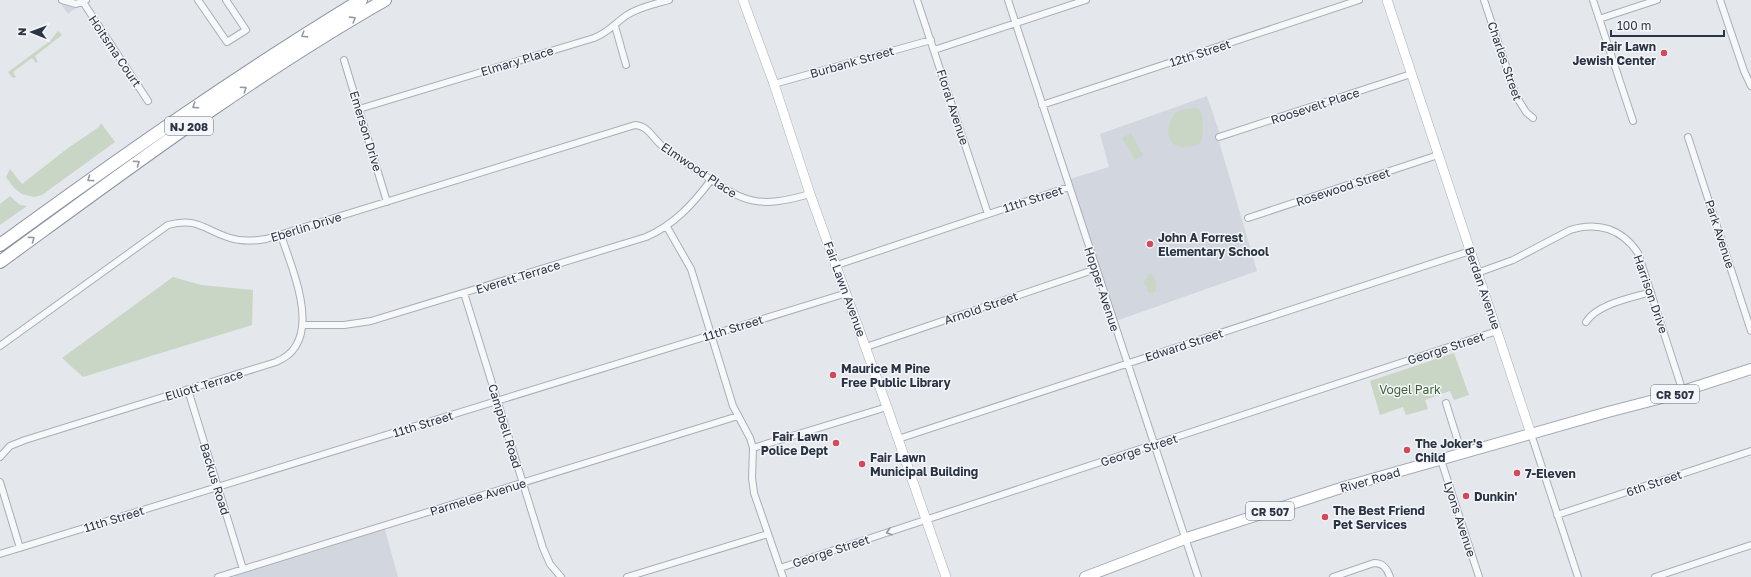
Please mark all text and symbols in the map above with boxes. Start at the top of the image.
north arrow [12,12,52,52]
street label: Hoitsma Court [85,12,145,90]
scale bar [1611,12,1724,38]
one-way arrow [349,16,356,24]
text: 100 m [1617,18,1651,33]
street label: Charles Street [1484,20,1526,103]
text: N [15,28,28,36]
one-way arrow [301,31,308,38]
street label: 12th Street [1167,36,1233,70]
place label: Fair Lawn Jewish Center [1572,39,1656,68]
street label: Elmary Place [479,43,555,79]
street label: Burbank Street [808,43,896,81]
marker: Fair Lawn Jewish Center [1659,48,1669,58]
street label: Floral Avenue [934,67,972,147]
street label: Roosevelt Place [1269,85,1361,127]
one-way arrow [240,86,247,94]
street label: Emerson Drive [347,89,385,173]
one-way arrow [192,101,199,109]
road number: NJ 208 [165,117,213,135]
street label: Elmwood Place [658,139,740,201]
one-way arrow [132,161,139,168]
street label: Rosewood Street [1294,165,1392,209]
one-way arrow [87,174,94,182]
street label: 11th Street [1001,182,1065,216]
street label: Park Avenue [1702,198,1738,270]
street label: Eberlin Drive [269,209,343,245]
place label: John A Forrest Elementary School [1158,230,1269,259]
one-way arrow [27,237,34,244]
street label: Fair Lawn Avenue [821,239,869,339]
marker: John A Forrest Elementary School [1145,239,1155,249]
street label: Hopper Avenue [1081,245,1123,333]
street label: Berdan Avenue [1462,245,1504,331]
street label: Harrison Drive [1631,253,1671,335]
street label: Everett Terrace [474,257,562,297]
street label: Arnold Street [942,288,1020,328]
street label: 11th Street [701,312,765,344]
street label: Edward Street [1143,325,1225,365]
street label: George Street [1406,328,1487,368]
place label: Maurice M Pine Free Public Library [841,361,952,390]
street label: Elliott Terrace [163,366,245,404]
marker: Maurice M Pine Free Public Library [828,370,838,380]
street label: Campbell Road [485,382,525,470]
park label: Vogel Park [1379,382,1441,397]
road number: CR 507 [1651,385,1699,403]
street label: 11th Street [391,408,455,440]
place label: Fair Lawn Police Dept [761,429,828,458]
street label: George Street [1099,430,1180,470]
place label: The Joker's Child [1415,436,1483,465]
marker: Fair Lawn Police Dept [831,438,841,448]
street label: Backus Road [197,441,233,517]
marker: The Joker's Child [1402,445,1412,455]
place label: Fair Lawn Municipal Building [870,450,978,479]
marker: Fair Lawn Municipal Building [857,459,867,469]
street label: River Road [1338,464,1402,496]
place label: 7-Eleven [1525,466,1576,481]
street label: 6th Street [1624,466,1684,500]
marker: 7-Eleven [1512,468,1522,478]
street label: Parmelee Avenue [428,475,528,519]
street label: Lyons Avenue [1441,479,1479,559]
place label: Dunkin' [1474,489,1517,504]
marker: Dunkin' [1461,491,1471,501]
road number: CR 507 [1246,502,1294,520]
street label: 11th Street [82,503,146,535]
place label: The Best Friend Pet Services [1333,503,1425,532]
marker: The Best Friend Pet Services [1320,512,1330,522]
one-way arrow [886,527,893,536]
street label: George Street [791,531,872,571]

